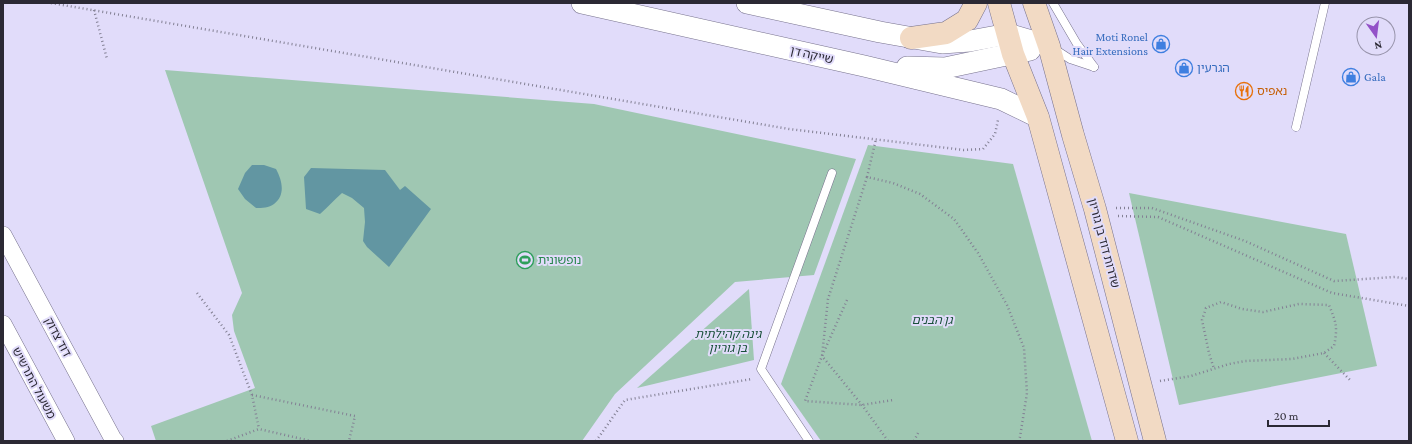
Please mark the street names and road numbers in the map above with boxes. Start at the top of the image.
street label: שייקה דן [789,43,835,67]
street label: שדרות דוד בן גוריון [1085,197,1123,289]
street label: דוד צדוק [42,315,74,360]
street label: משעול התרשיש [9,345,59,421]

